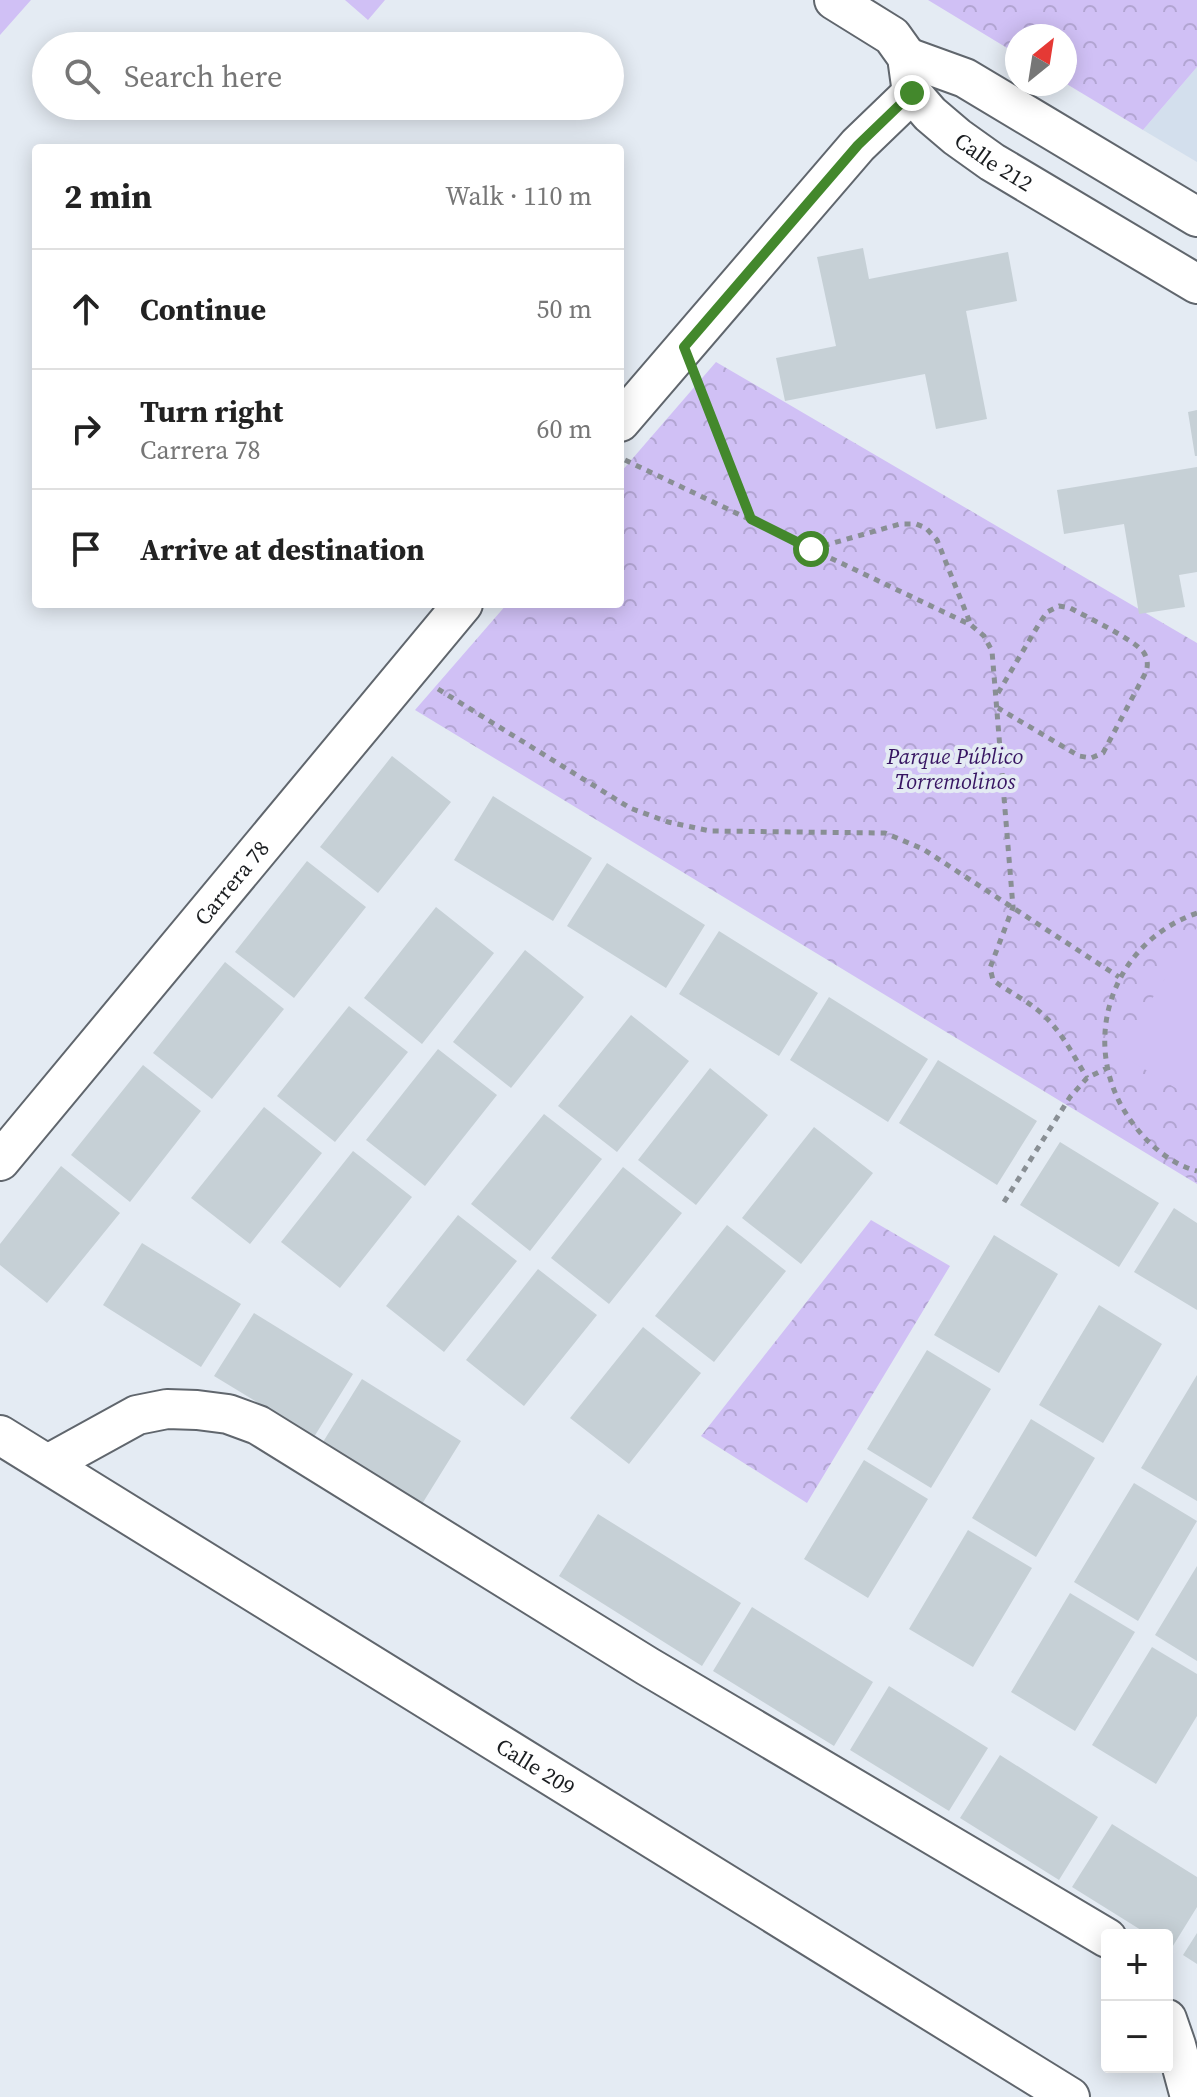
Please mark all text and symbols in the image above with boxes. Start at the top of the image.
north arrow [1005,24,1077,96]
search box [32,32,624,120]
icon: search [60,54,104,98]
text: Search here [124,56,282,97]
route end [894,75,930,111]
street label: Calle 212 [949,125,1039,198]
text: 2 min [64,173,152,219]
text: Walk · 110 m [445,178,592,214]
icon: ahead [64,287,108,331]
text: Continue [140,289,266,330]
text: 50 m [537,291,592,327]
text: Turn right [140,391,283,432]
icon: right [64,407,108,451]
text: 60 m [537,411,592,447]
text: Carrera 78 [140,432,261,468]
icon: arrive [64,527,108,571]
text: Arrive at destination [140,529,425,570]
route start [793,531,829,567]
park label: Parque Público Torremolinos [886,741,1023,796]
street label: Carrera 78 [187,834,276,931]
street label: Calle 209 [491,1731,581,1802]
map controls [1101,1929,1173,2073]
button: + [1101,1929,1173,2001]
button: − [1101,2001,1173,2073]

